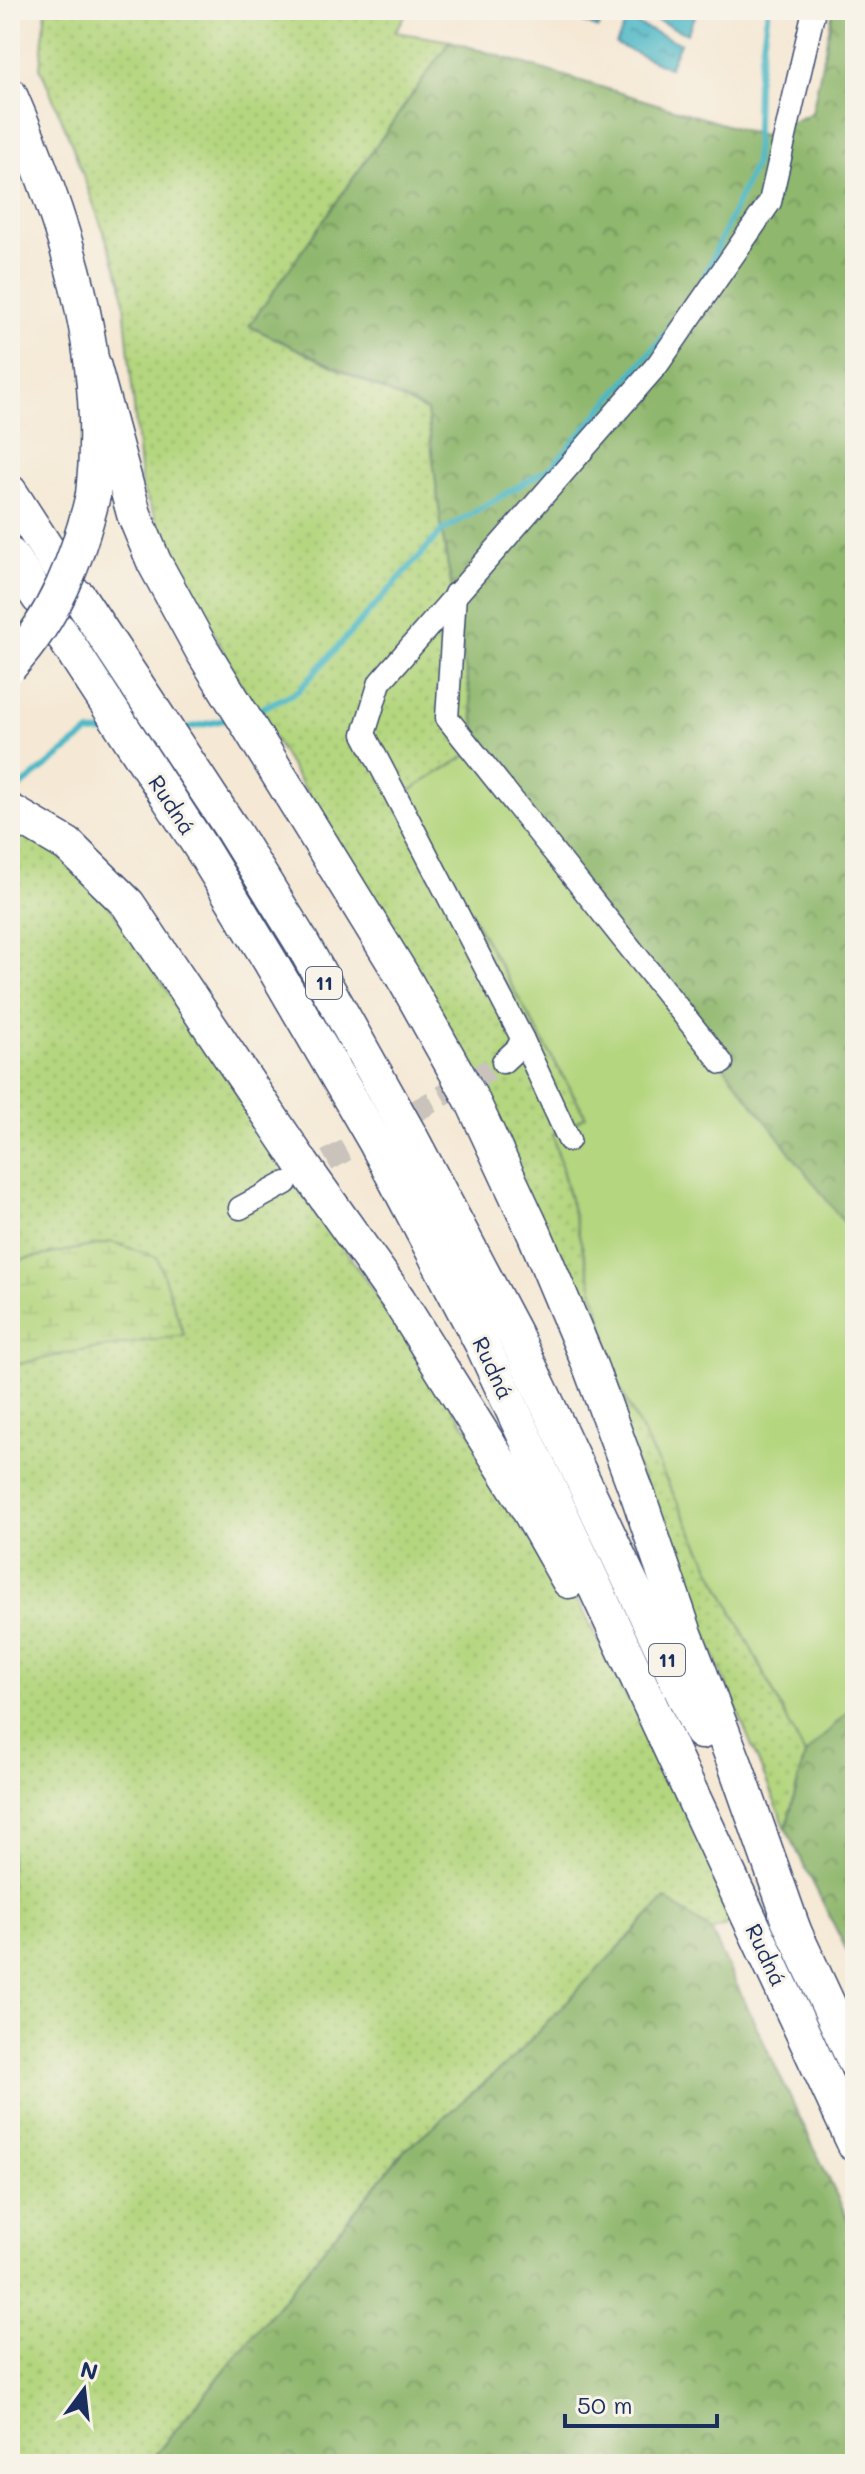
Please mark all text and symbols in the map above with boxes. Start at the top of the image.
street label: Rudná [142,769,203,840]
road number: 11 [306,967,342,999]
street label: Rudná [466,1332,521,1404]
road number: 11 [649,1644,685,1676]
street label: Rudná [739,1919,794,1991]
north arrow [44,2350,124,2430]
text: N [77,2354,101,2386]
scale bar [565,2378,717,2428]
text: 50 m [577,2389,633,2420]

